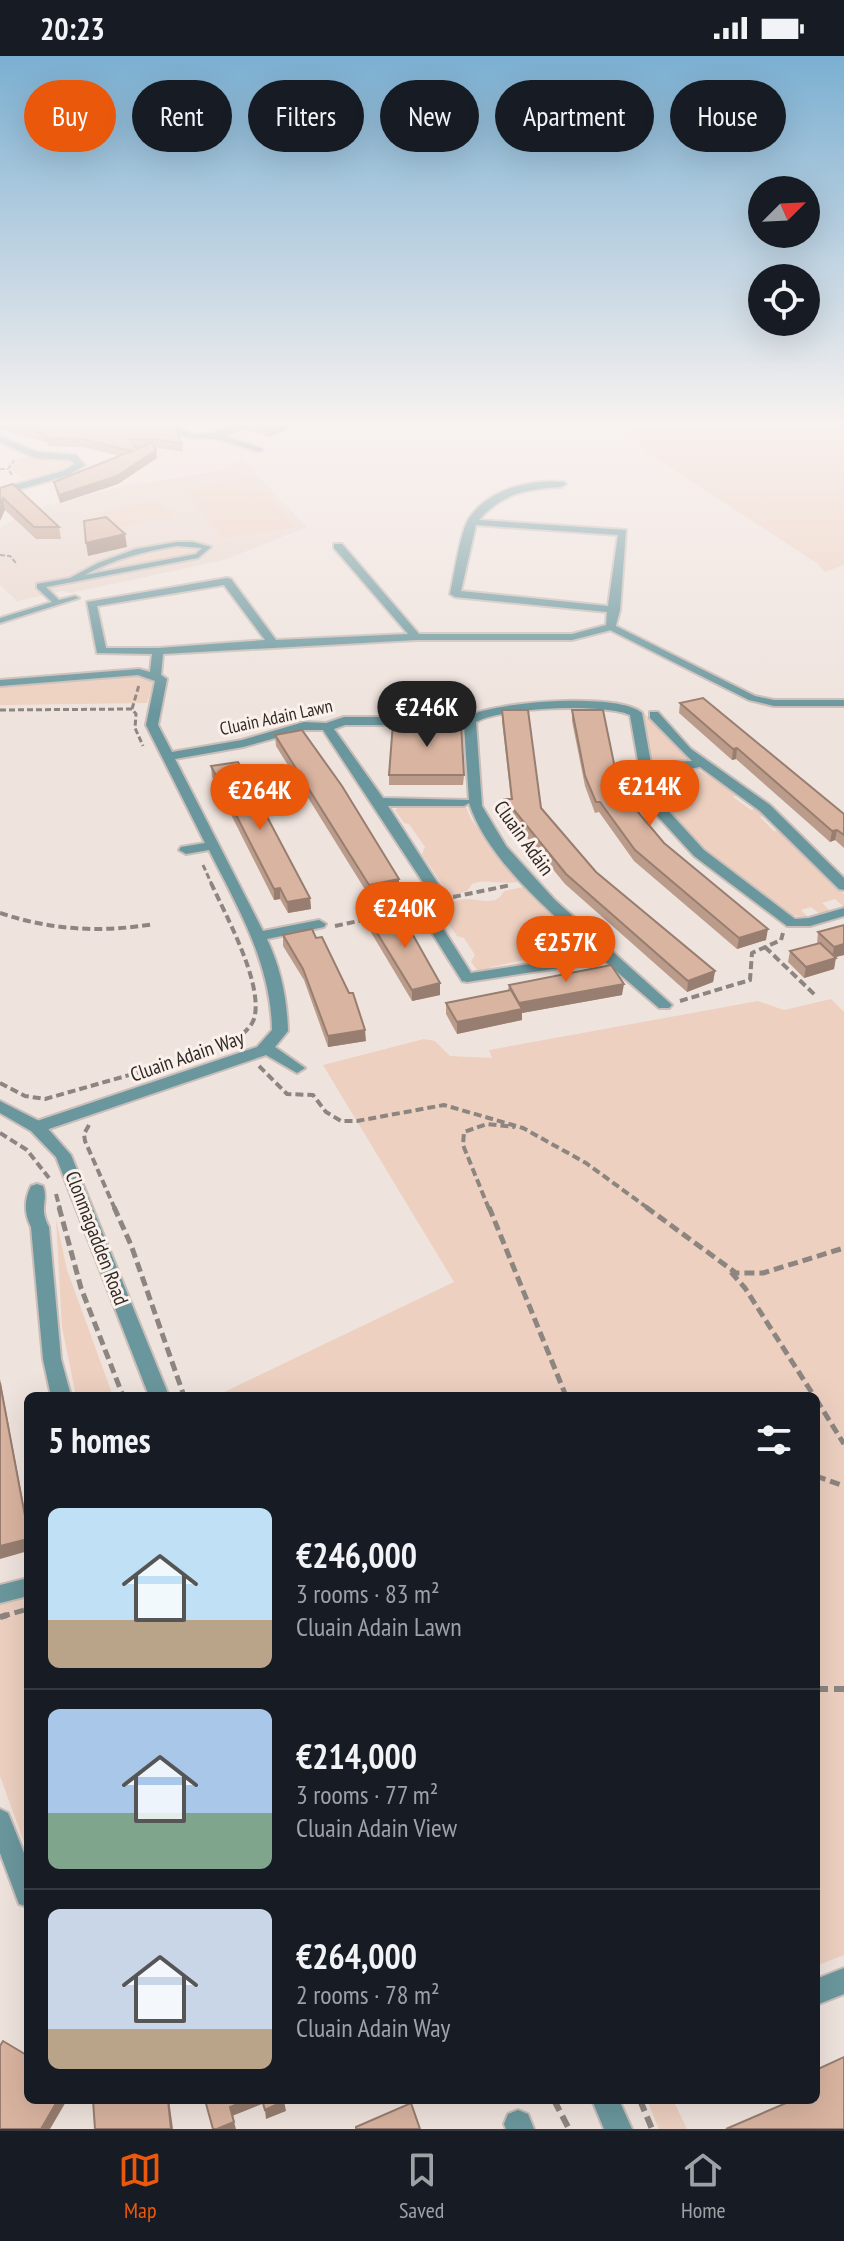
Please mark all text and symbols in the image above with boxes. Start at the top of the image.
text: 20:23 [40,9,105,48]
chip: Buy [24,80,116,152]
chip: Rent [132,80,232,152]
chip: Filters [248,80,364,152]
chip: New [380,80,479,152]
chip: Apartment [495,80,654,152]
chip: House [670,80,786,152]
north arrow [748,176,820,248]
map controls [748,176,820,336]
button: locate [748,264,820,336]
pin: €246K [371,681,483,749]
text: €246K [395,690,459,723]
street label: Cluain Adain Lawn [218,694,334,740]
pin: €214K [594,760,706,828]
pin: €264K [204,764,316,832]
text: €214K [618,769,682,802]
text: €264K [228,773,292,806]
street label: Cluain Adáin [488,795,560,881]
pin: €240K [349,882,461,950]
text: €240K [373,891,437,924]
pin: €257K [510,916,622,984]
text: €257K [534,925,598,958]
street label: Cluain Adain Way [127,1024,248,1088]
street label: Clonmagadden Road [59,1167,135,1309]
text: 5 homes [48,1418,151,1462]
icon: filters [752,1418,796,1462]
text: €246,000 [296,1533,417,1577]
icon: home [112,1540,208,1636]
text: 3 rooms · 83 m² [296,1577,440,1610]
text: Cluain Adain Lawn [296,1610,462,1643]
text: €214,000 [296,1734,417,1778]
icon: home [112,1741,208,1837]
text: 3 rooms · 77 m² [296,1778,438,1811]
text: Cluain Adain View [296,1811,457,1844]
text: €264,000 [296,1934,417,1978]
icon: home [112,1941,208,2037]
text: 2 rooms · 78 m² [296,1978,440,2011]
text: Cluain Adain Way [296,2011,450,2044]
tab: Map [118,2148,162,2224]
tab: Saved [399,2148,444,2224]
tab: Home [681,2148,726,2224]

